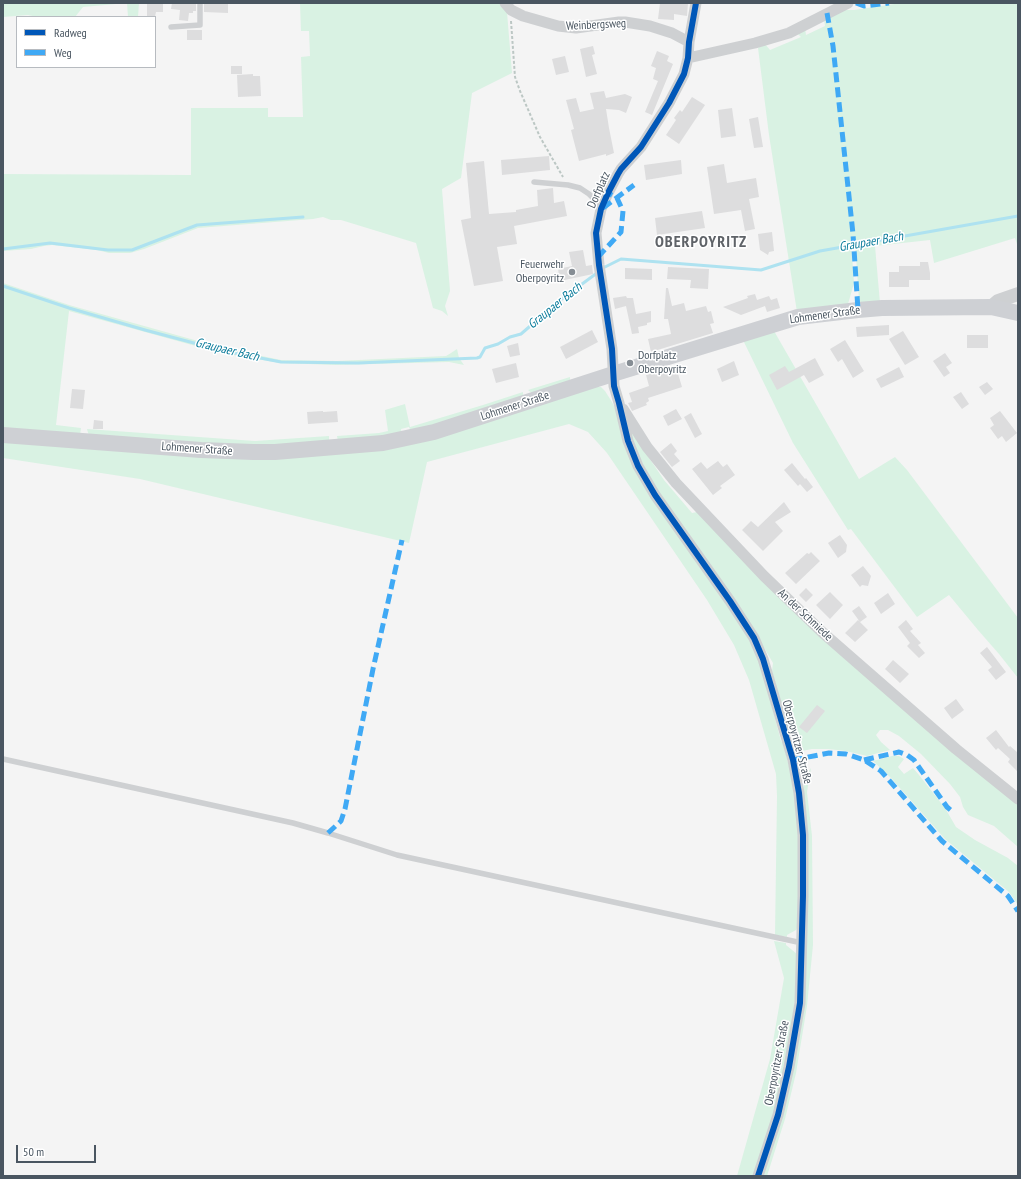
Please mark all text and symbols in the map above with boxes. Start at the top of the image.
legend [16,16,156,68]
street label: Weinbergsweg [566,16,626,34]
text: Radweg [54,25,87,40]
text: Weg [54,45,72,60]
street label: Dorfplatz [585,170,613,210]
water label: Graupaer Bach [838,229,904,255]
district label: OBERPOYRITZ [655,232,747,252]
place label: Feuerwehr Oberpoyritz [516,258,564,286]
marker: Feuerwehr Oberpoyritz [567,267,577,277]
water label: Graupaer Bach [525,279,585,333]
street label: Lohmener Straße [789,303,861,327]
water label: Graupaer Bach [194,335,260,365]
place label: Dorfplatz Oberpoyritz [638,349,686,377]
marker: Dorfplatz Oberpoyritz [625,358,635,368]
street label: Lohmener Straße [479,388,551,424]
street label: Lohmener Straße [161,439,233,459]
street label: An der Schmiede [775,586,835,644]
street label: Oberpoyritzer Straße [779,698,815,786]
street label: Oberpoyritzer Straße [762,1019,792,1107]
scale bar [18,1137,98,1163]
text: 50 m [23,1144,44,1159]

